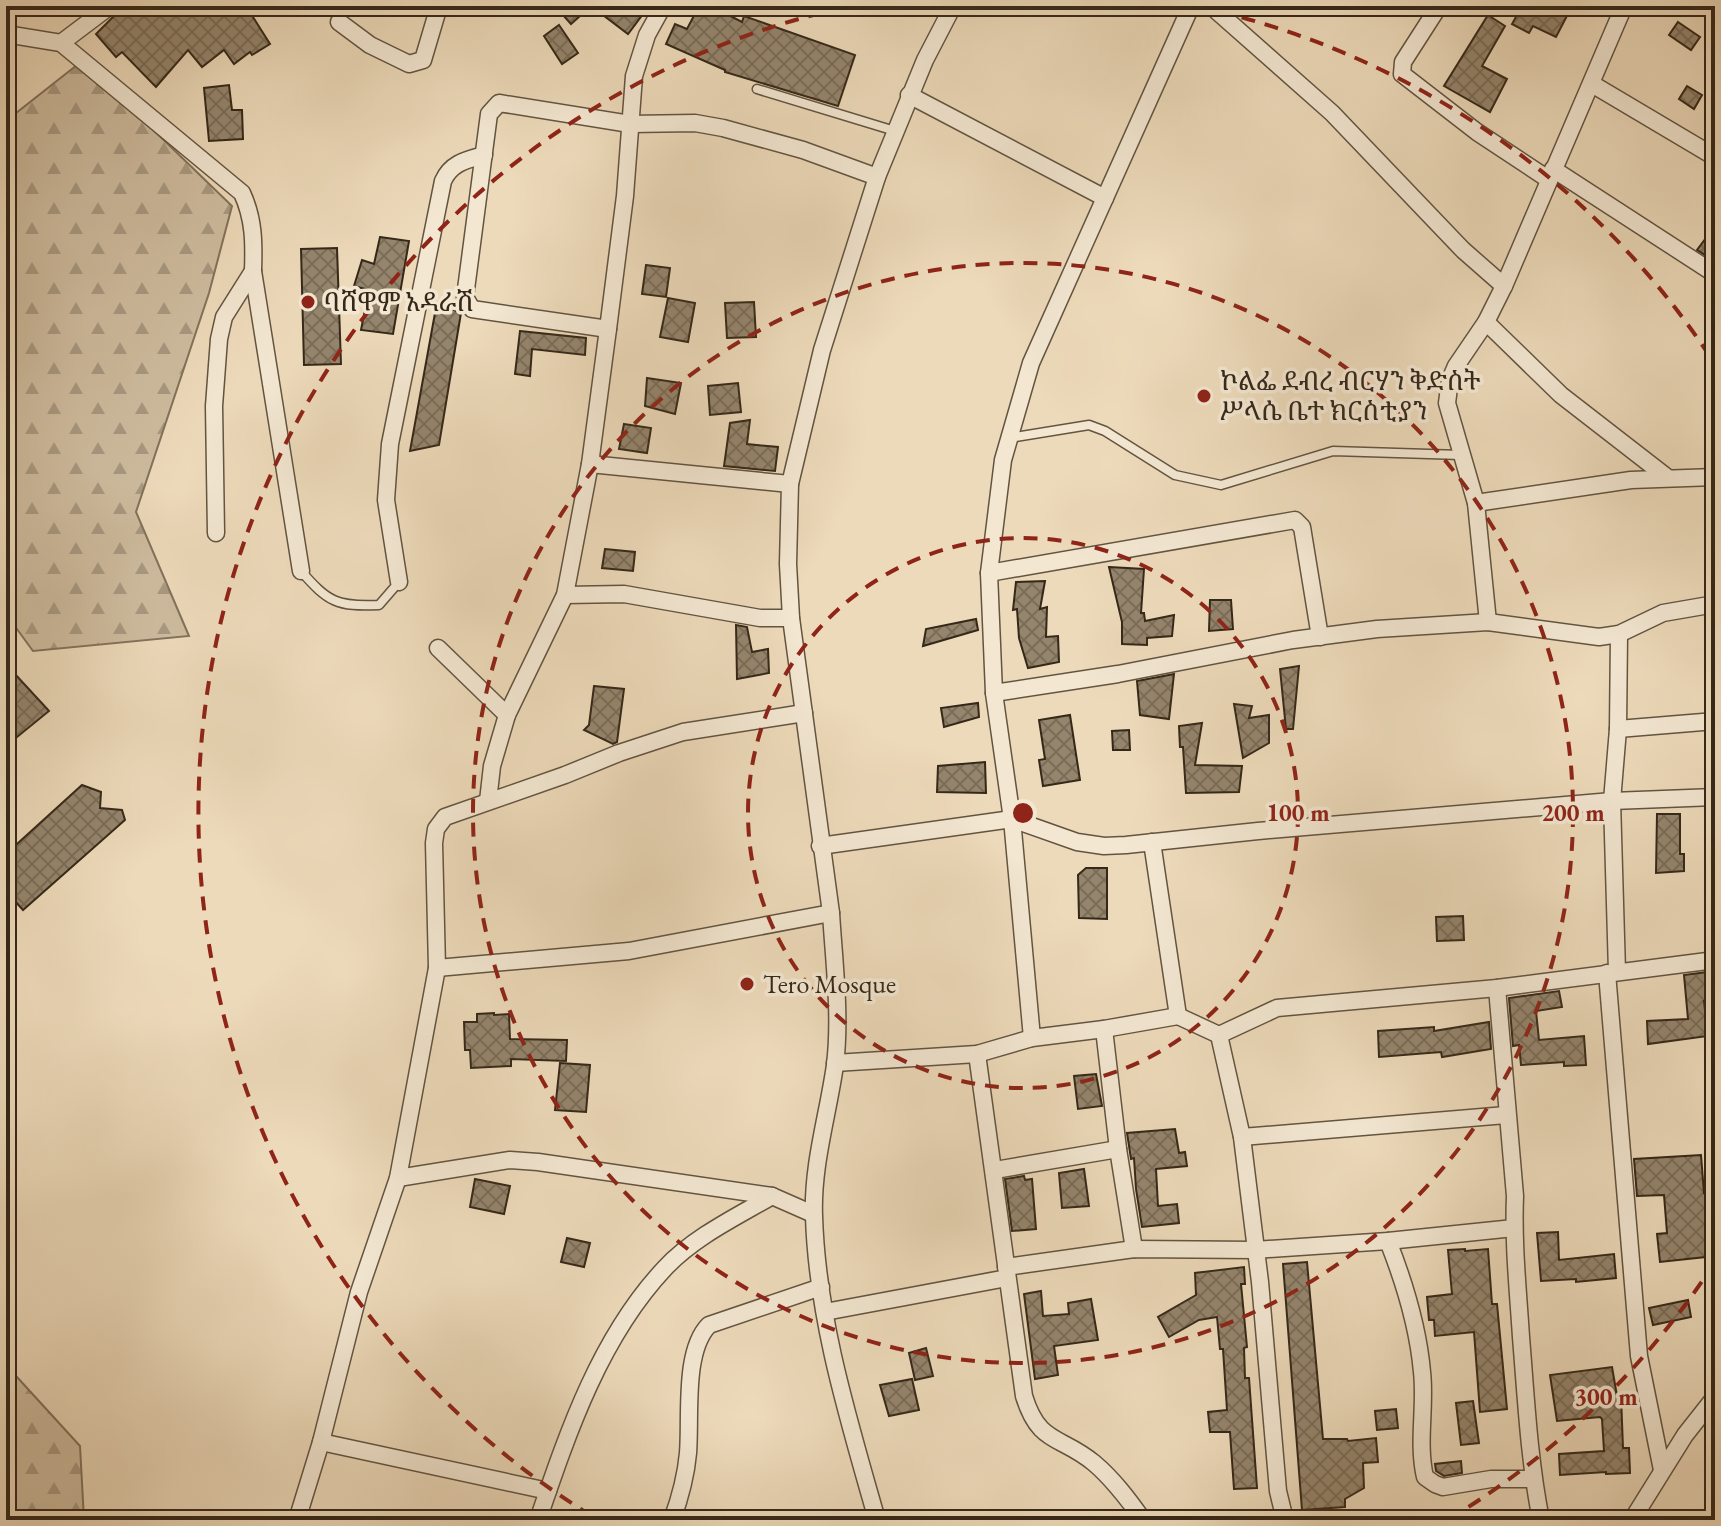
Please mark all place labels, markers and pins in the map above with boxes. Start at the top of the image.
place label: ባሸዋም አዳራሽ [324,285,474,319]
marker: ባሸዋም አዳራሽ [299,293,317,311]
place label: ኮልፌ ደብረ ብርሃን ቅድስት ሥላሴ ቤተ ክርስቲያን [1220,364,1481,428]
marker: ኮልፌ ደብረ ብርሃን ቅድስት ሥላሴ ቤተ ክርስቲያን [1195,387,1213,405]
centre of rings [1009,799,1037,827]
place label: Tero Mosque [763,967,896,1001]
marker: Tero Mosque [738,975,756,993]

